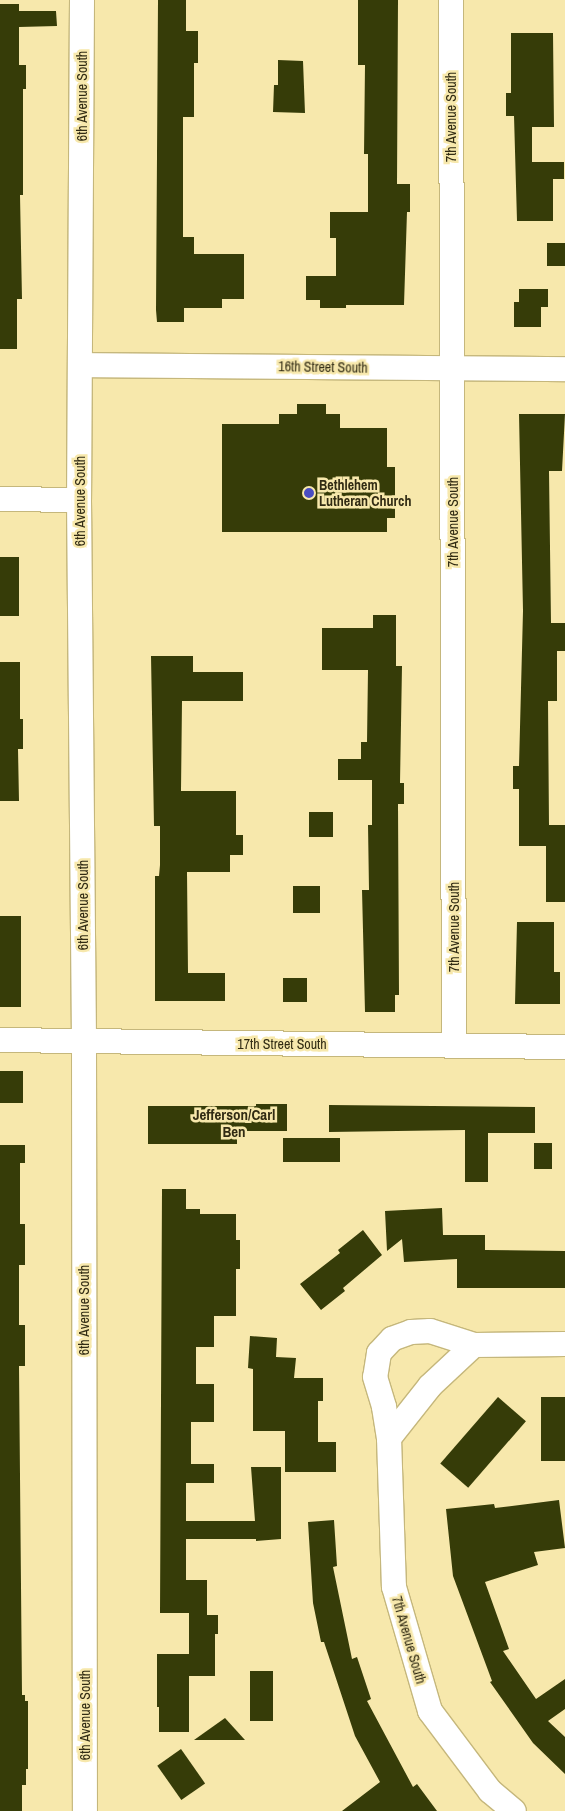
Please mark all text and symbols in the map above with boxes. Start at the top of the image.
street label: 6th Avenue South [74,50,90,142]
street label: 7th Avenue South [443,71,459,163]
street label: 16th Street South [278,358,368,376]
street label: 6th Avenue South [72,455,88,547]
street label: 7th Avenue South [445,476,461,568]
place label: Bethlehem Lutheran Church [319,477,411,510]
marker: Bethlehem Lutheran Church [303,487,315,499]
street label: 6th Avenue South [75,859,91,951]
street label: 7th Avenue South [446,881,462,973]
street label: 17th Street South [237,1036,327,1052]
district label: Jefferson/Carl Ben [193,1105,275,1140]
street label: 6th Avenue South [76,1264,92,1356]
street label: 7th Avenue South [388,1594,430,1686]
street label: 6th Avenue South [77,1669,93,1761]

